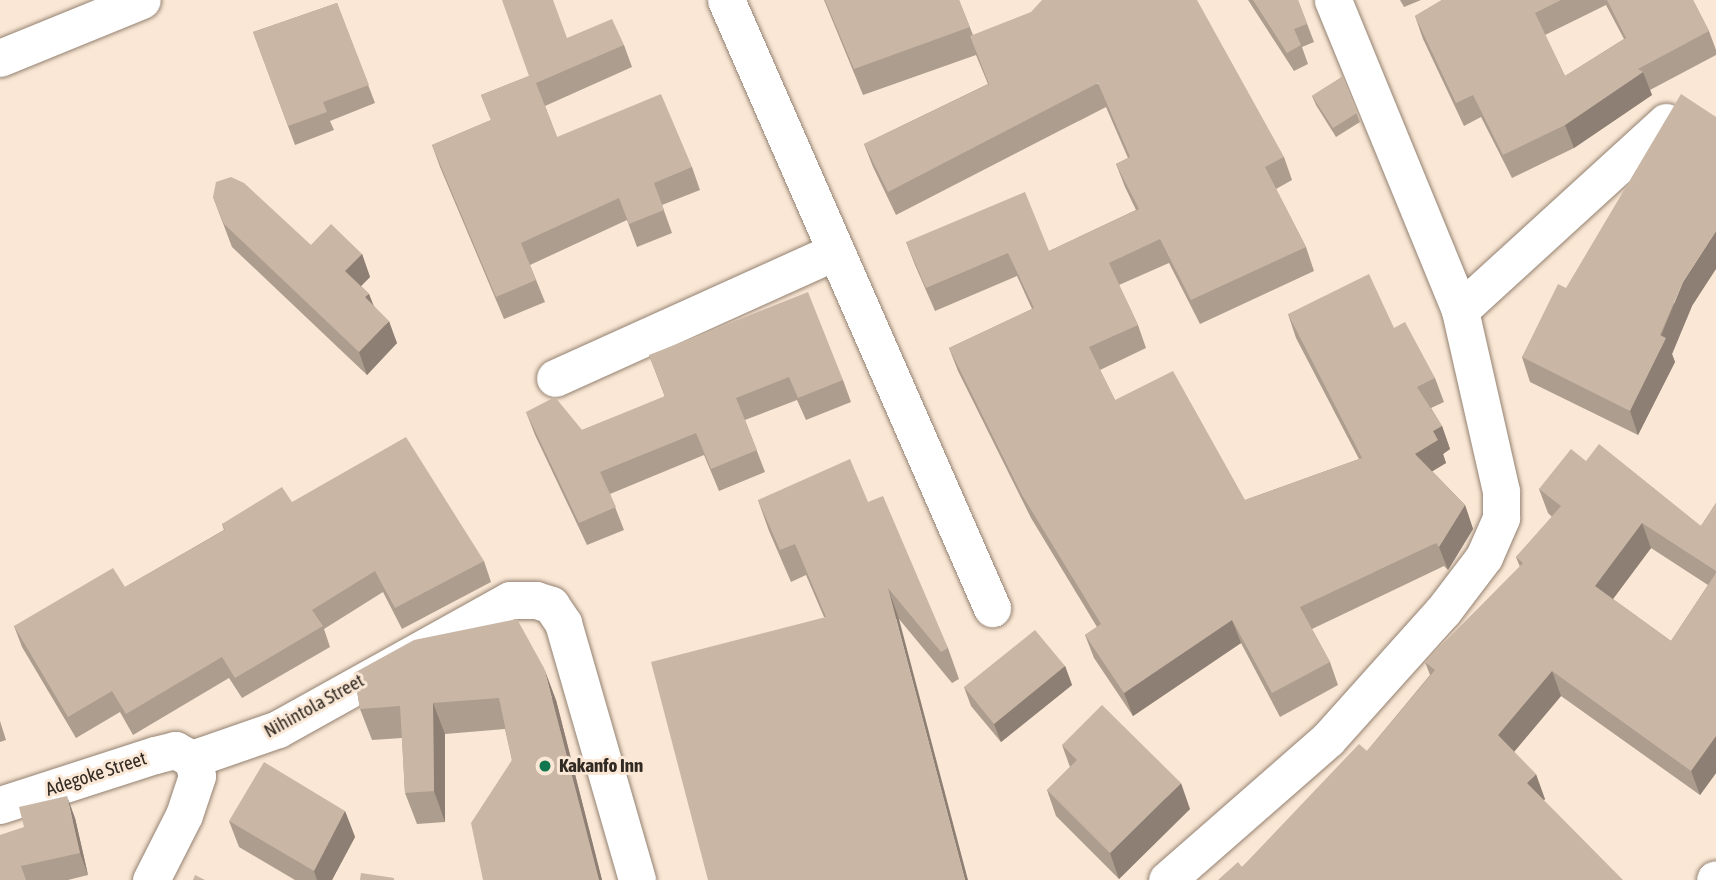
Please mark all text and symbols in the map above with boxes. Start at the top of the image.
street label: Nihintola Street [260,669,368,743]
street label: Adegoke Street [43,747,149,801]
place label: Kakanfo Inn [559,755,643,777]
marker: Kakanfo Inn [537,758,553,774]

